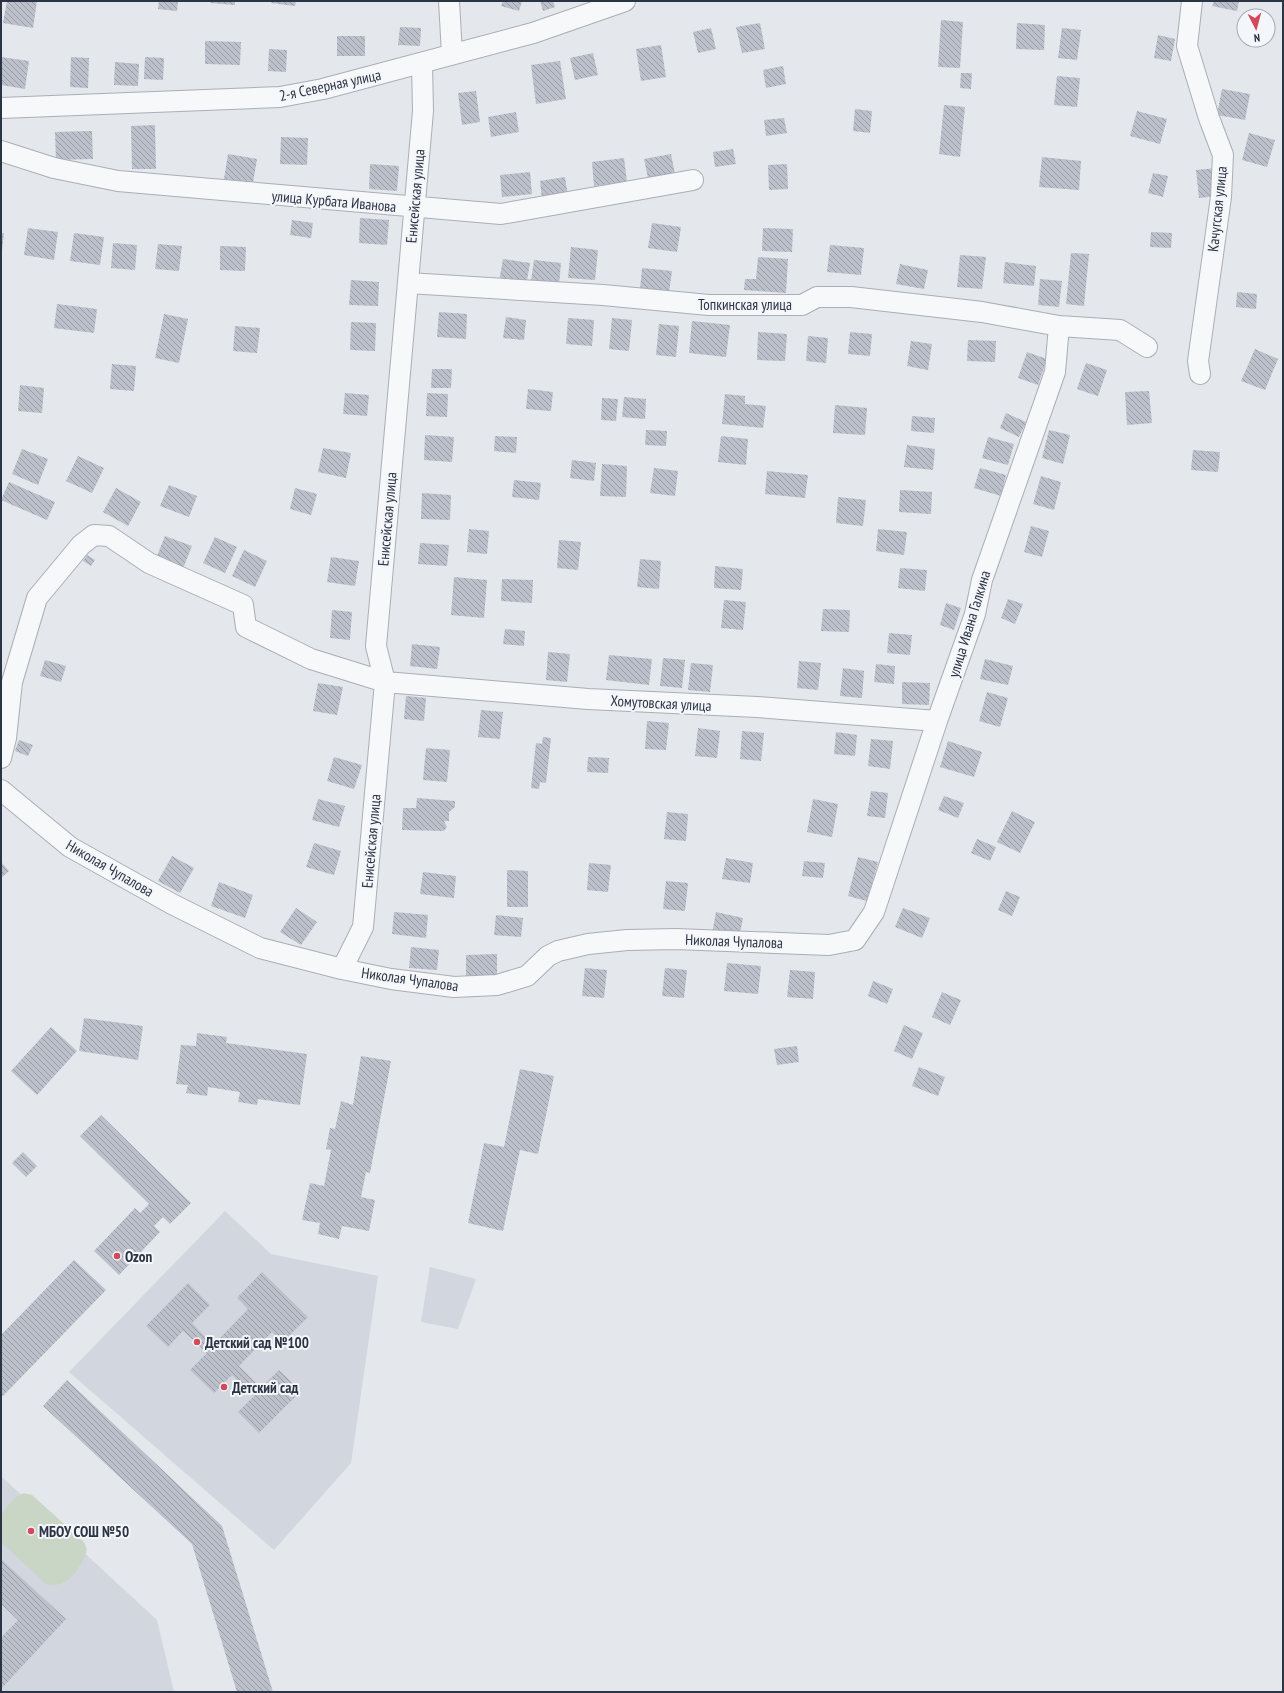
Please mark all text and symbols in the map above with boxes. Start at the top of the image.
north arrow [1236,8,1276,48]
text: N [1253,31,1261,45]
street label: 2-я Северная улица [277,65,383,105]
street label: Енисейская улица [401,148,429,244]
street label: Качугская улица [1203,165,1231,253]
street label: улица Курбата Иванова [271,186,397,216]
street label: Топкинская улица [698,295,792,314]
street label: Енисейская улица [373,471,401,567]
street label: улица Ивана Галкина [944,568,994,680]
street label: Хомутовская улица [610,691,712,715]
street label: Енисейская улица [357,793,385,889]
street label: Николая Чупалова [63,835,157,901]
street label: Николая Чупалова [685,930,783,952]
street label: Николая Чупалова [360,963,460,995]
place label: Ozon [125,1247,152,1266]
marker: Ozon [112,1251,122,1261]
place label: Детский сад №100 [205,1333,309,1352]
marker: Детский сад №100 [192,1337,202,1347]
place label: Детский сад [232,1378,299,1397]
marker: Детский сад [219,1382,229,1392]
place label: МБОУ СОШ №50 [39,1522,129,1541]
marker: МБОУ СОШ №50 [26,1526,36,1536]

